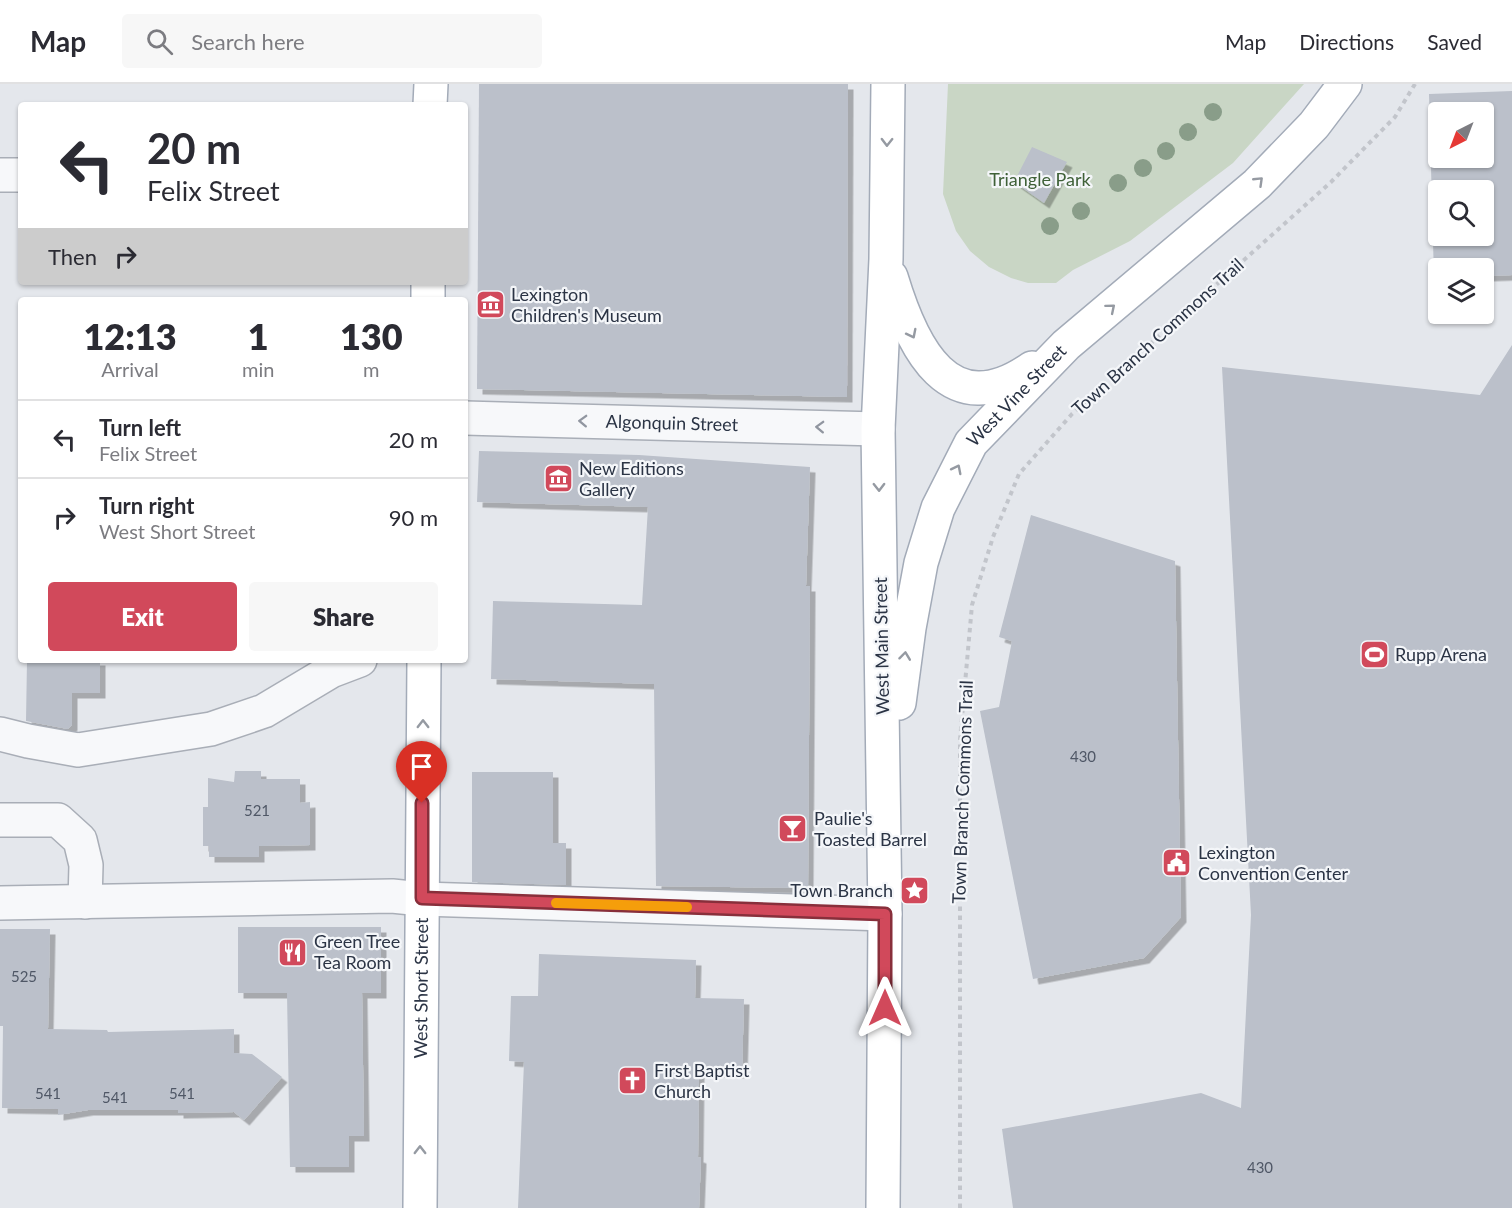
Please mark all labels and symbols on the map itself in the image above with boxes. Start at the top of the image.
north arrow [1428,102,1494,168]
one-way arrow [881,138,893,147]
park label: Triangle Park [989,168,1092,190]
one-way arrow [1252,178,1263,189]
street label: Town Branch Commons Trail [1067,253,1248,419]
place label: Lexington Children's Museum [511,283,662,326]
museum icon: Lexington Children's Museum [474,289,506,321]
one-way arrow [1104,304,1115,315]
one-way arrow [905,327,917,338]
street label: West Vine Street [962,339,1071,451]
street label: Algonquin Street [605,410,739,435]
one-way arrow [578,415,587,427]
one-way arrow [815,421,824,434]
place label: New Editions Gallery [579,457,684,500]
museum icon: New Editions Gallery [542,463,574,495]
one-way arrow [950,465,962,476]
one-way arrow [873,483,885,492]
street label: West Main Street [869,576,893,715]
sports icon: Rupp Arena [1358,639,1390,671]
place label: Rupp Arena [1395,643,1487,665]
one-way arrow [899,651,911,660]
street label: Town Branch Commons Trail [947,680,977,904]
one-way arrow [417,719,429,728]
pin [396,741,447,803]
house number: 430 [1070,747,1096,765]
house number: 521 [244,801,270,819]
place label: Paulie's Toasted Barrel [814,807,927,850]
bar icon: Paulie's Toasted Barrel [777,813,809,845]
place label: Lexington Convention Center [1198,841,1348,884]
public building icon: Lexington Convention Center [1161,847,1193,879]
place icon: Town Branch [898,875,930,907]
place label: Town Branch [790,879,893,901]
street label: West Short Street [409,917,432,1059]
place label: Green Tree Tea Room [314,930,400,973]
restaurant icon: Green Tree Tea Room [277,936,309,968]
house number: 525 [11,967,37,985]
position arrow [853,976,917,1040]
place label: First Baptist Church [654,1059,750,1102]
church icon: First Baptist Church [617,1065,649,1097]
house number: 541 [35,1084,61,1102]
house number: 541 [169,1084,195,1102]
house number: 541 [102,1088,128,1106]
one-way arrow [414,1145,426,1154]
house number: 430 [1247,1158,1273,1176]

